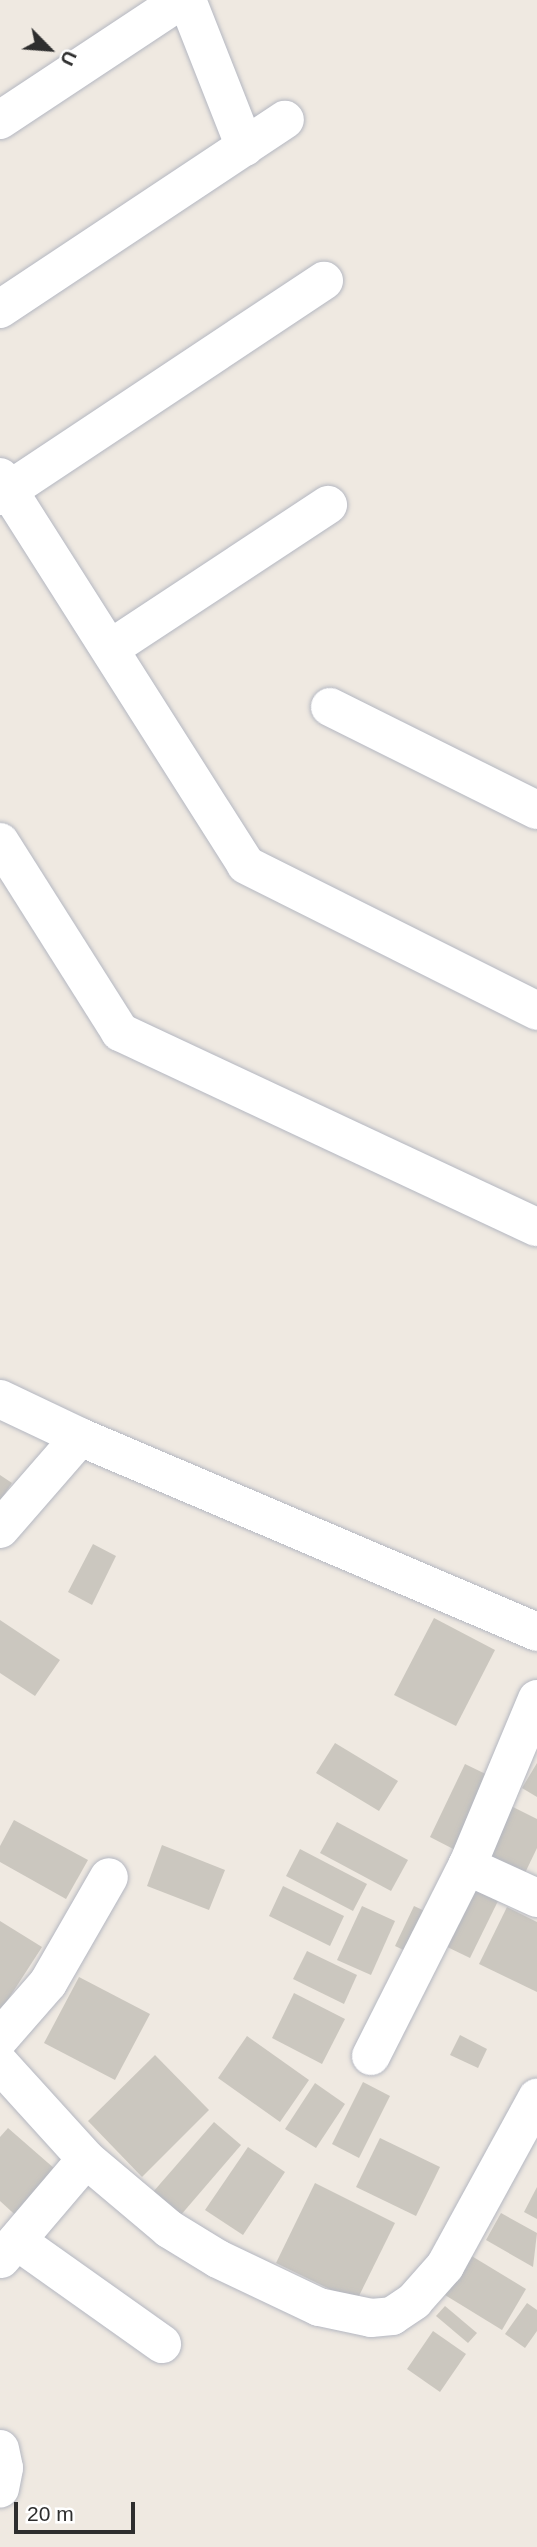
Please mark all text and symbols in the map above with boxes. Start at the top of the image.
north arrow [14,14,84,84]
text: U [56,47,81,69]
scale bar [18,2488,138,2532]
text: 20 m [27,2502,74,2525]

